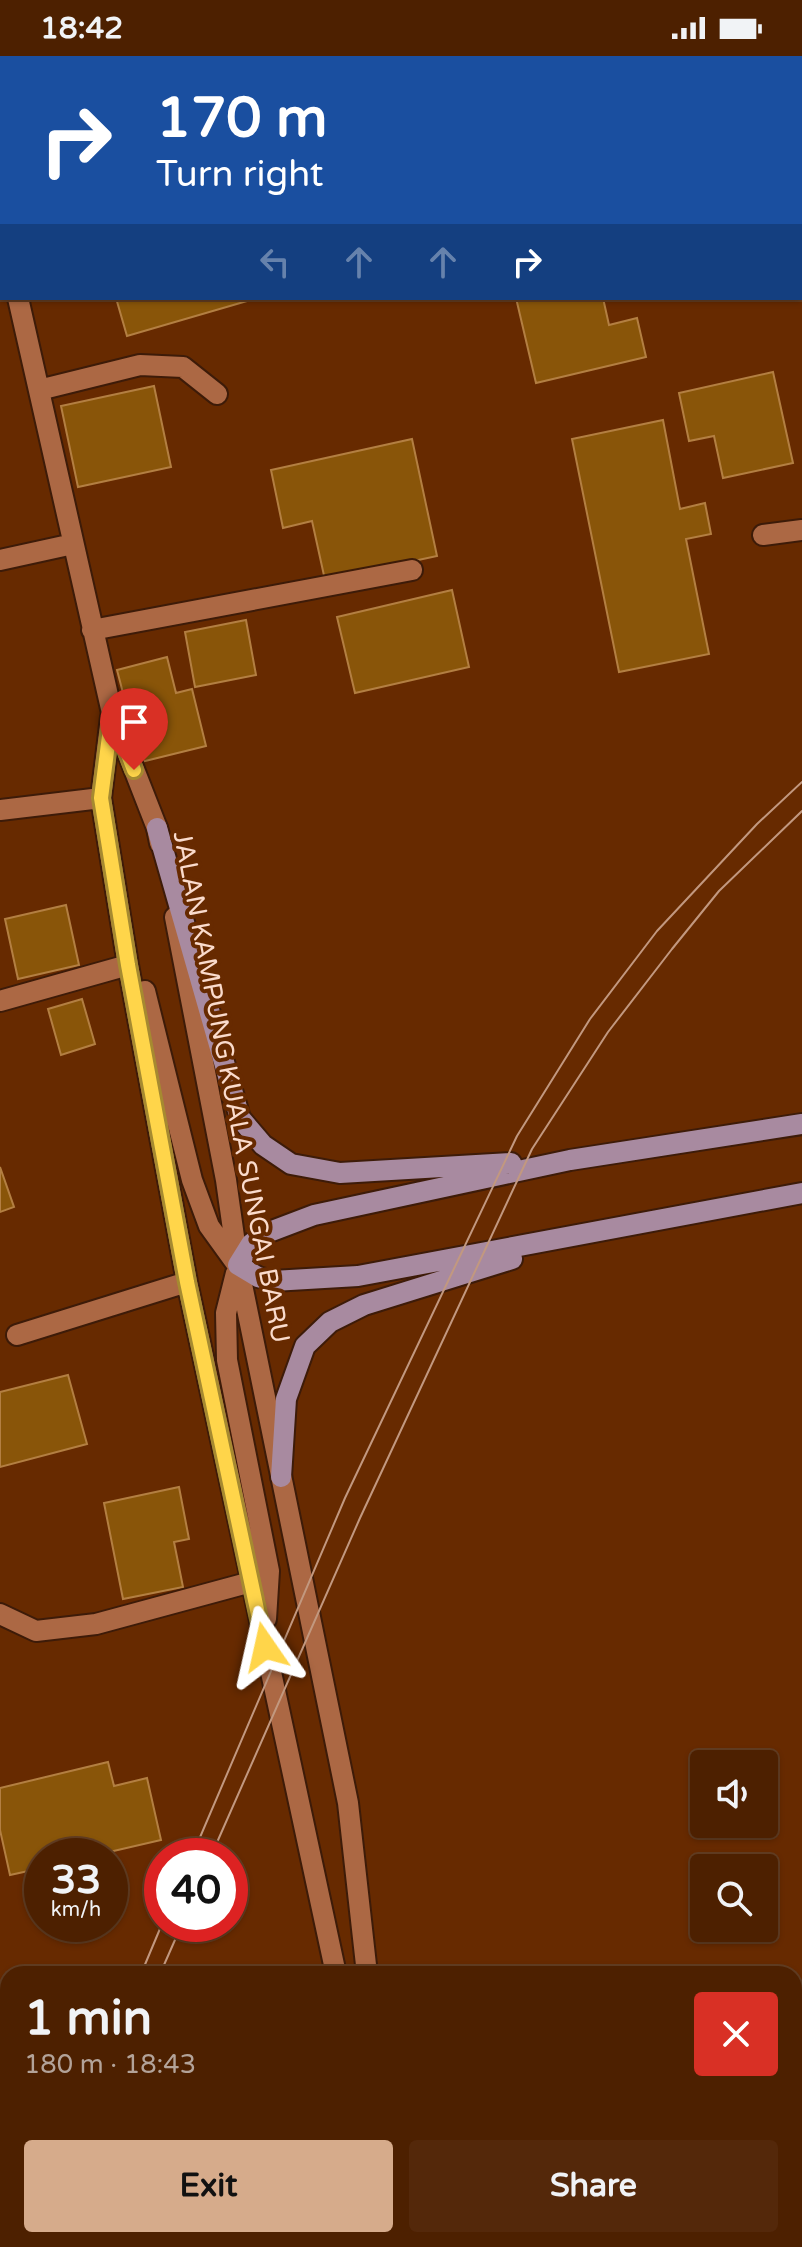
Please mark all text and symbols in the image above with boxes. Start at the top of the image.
text: 18:42 [40,10,123,47]
text: 170 m [156,85,327,152]
icon: right [24,88,128,192]
text: Turn right [156,153,323,196]
icon: left [253,240,297,284]
icon: ahead [337,240,381,284]
icon: ahead [421,240,465,284]
icon: right [505,240,549,284]
pin [100,688,168,770]
icon: arrive [112,700,156,744]
street label: JALAN KAMPUNG KUALA SUNGAI BARU [167,828,296,1346]
position arrow [223,1605,307,1689]
map controls [690,1750,778,1942]
button: sound [690,1750,778,1838]
speed limit sign: 40 [144,1838,248,1942]
button: search [690,1854,778,1942]
text: 33 [51,1856,101,1904]
text: km/h [51,1898,101,1922]
text: 1 min [24,1990,152,2048]
button: close [694,1992,778,2076]
text: 180 m · 18:43 [24,2049,196,2080]
button: Exit [24,2140,393,2232]
button: Share [409,2140,778,2232]

